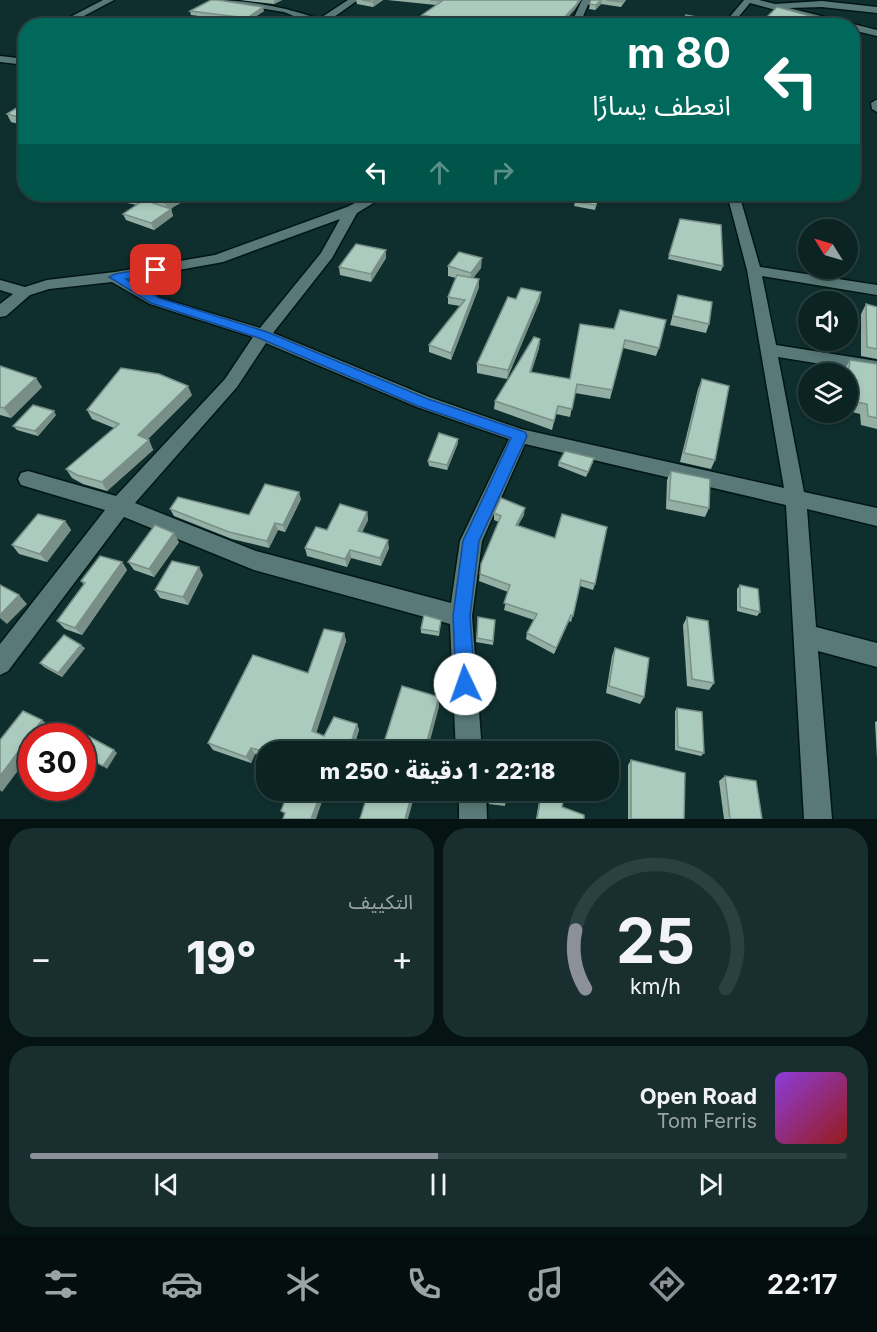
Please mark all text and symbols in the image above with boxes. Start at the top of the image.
text: 80 m [627,27,731,78]
icon: left [752,42,830,120]
text: انعطف يسارًا [592,89,731,122]
icon: left [360,156,393,189]
icon: ahead [423,156,456,189]
icon: right [486,156,519,189]
north arrow [798,219,858,279]
map controls [798,219,858,423]
pin [130,244,181,295]
icon: arrive [139,253,172,286]
button: sound [798,291,858,351]
button: layers [798,363,858,423]
position arrow [433,652,497,716]
speed limit sign: 30 [18,723,96,801]
text: 22:18 · 1 دقيقة · 250 m [320,758,555,784]
text: التكييف [349,890,413,914]
text: 25 [616,903,695,978]
text: 19° [186,930,257,985]
text: − [30,938,52,978]
text: + [391,938,413,978]
text: km/h [630,974,681,1000]
text: Open Road [640,1083,757,1109]
text: Tom Ferris [657,1109,757,1133]
icon: previous [150,1168,183,1201]
icon: pause [422,1168,455,1201]
icon: next [694,1168,727,1201]
icon: filters [40,1263,82,1305]
icon: car [161,1263,203,1305]
icon: climate [282,1263,324,1305]
icon: phone [403,1263,445,1305]
icon: music [525,1263,567,1305]
icon: directions [646,1263,688,1305]
text: 22:17 [767,1268,837,1301]

